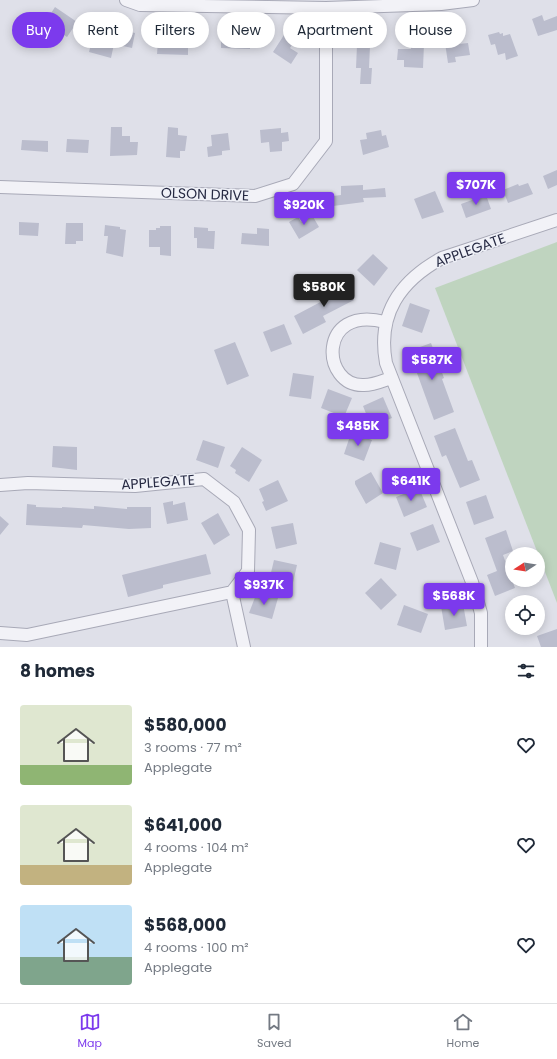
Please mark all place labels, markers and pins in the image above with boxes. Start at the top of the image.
pin: $707K [448,172,504,206]
pin: $920K [276,192,332,226]
pin: $580K [296,274,352,308]
pin: $587K [404,347,460,381]
pin: $485K [330,413,386,447]
pin: $641K [383,468,439,502]
pin: $937K [236,572,292,606]
pin: $568K [426,583,482,617]

